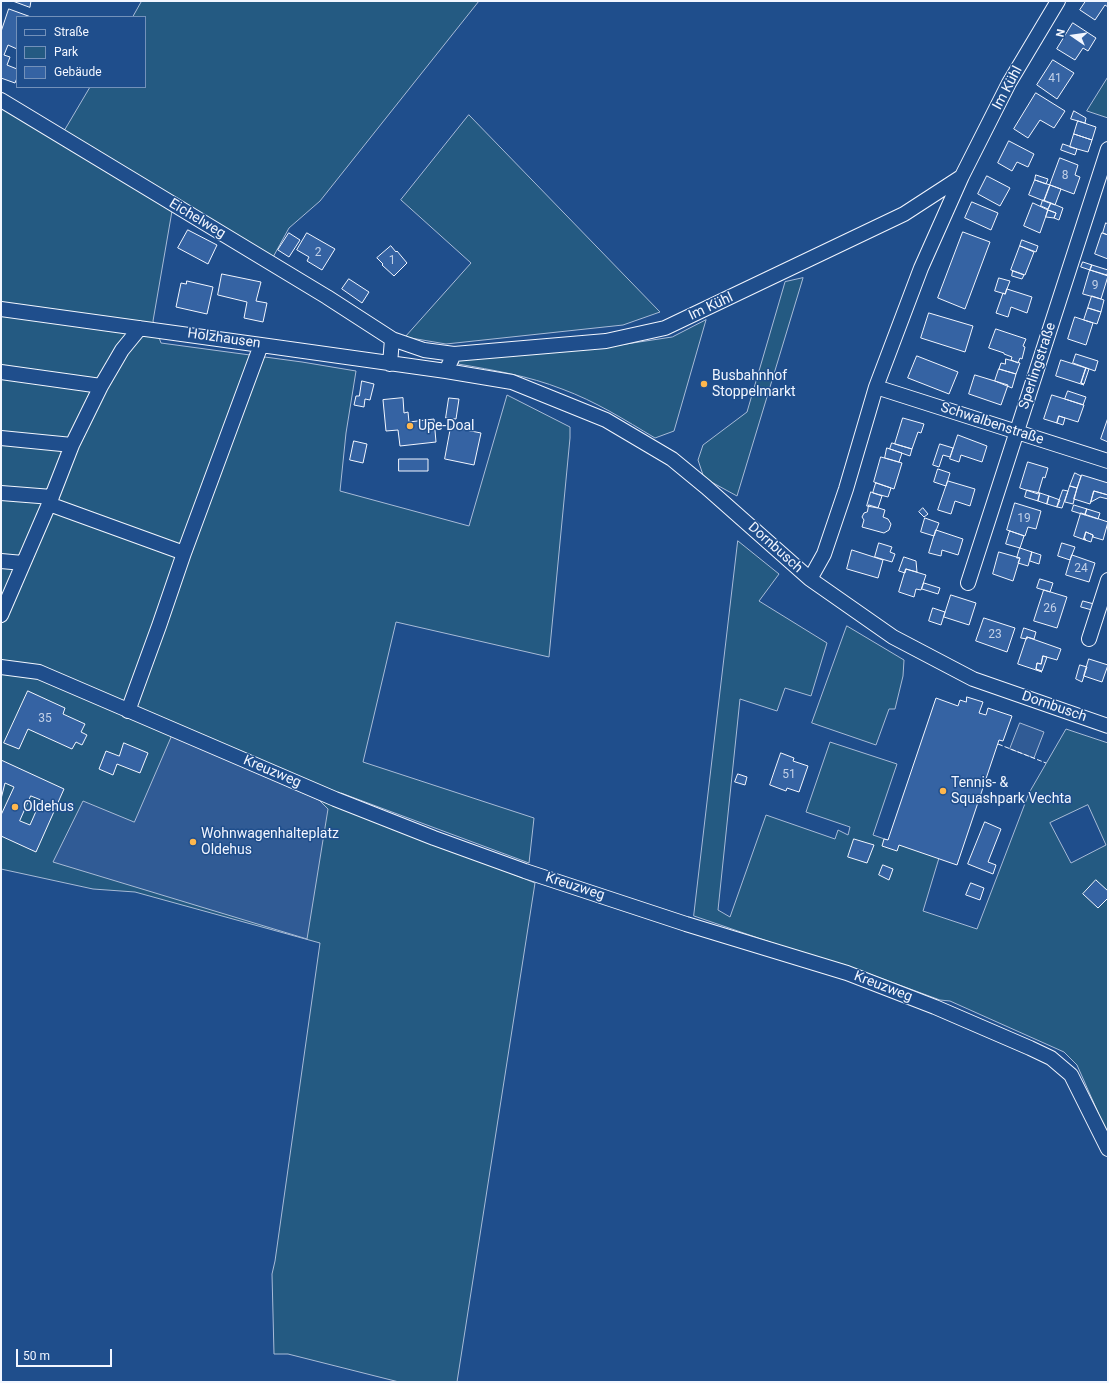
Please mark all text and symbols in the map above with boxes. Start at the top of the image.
legend [16,16,146,88]
north arrow [1053,16,1093,56]
text: Straße [54,25,89,39]
text: N [1054,28,1068,38]
text: Park [54,45,78,59]
street label: Im Kühl [990,63,1026,113]
text: Gebäude [54,65,102,79]
house number: 41 [1048,72,1062,86]
house number: 8 [1062,169,1068,183]
street label: Eichelweg [166,196,228,242]
house number: 2 [315,246,321,260]
house number: 1 [389,254,395,268]
house number: 9 [1092,279,1098,293]
street label: Im Kühl [686,289,736,325]
street label: Sperlingstraße [1016,320,1060,412]
street label: Holzhausen [186,326,262,352]
place label: Busbahnhof Stoppelmarkt [712,368,796,400]
marker: Busbahnhof Stoppelmarkt [699,379,709,389]
street label: Schwalbenstraße [938,399,1046,449]
place label: Upe-Doal [418,418,474,434]
marker: Upe-Doal [405,421,415,431]
house number: 19 [1017,512,1031,526]
street label: Dornbusch [744,519,806,577]
house number: 24 [1074,562,1088,576]
house number: 26 [1043,602,1057,616]
house number: 23 [988,628,1002,642]
street label: Dornbusch [1019,688,1089,726]
house number: 35 [38,712,52,726]
street label: Kreuzweg [241,752,303,792]
house number: 51 [782,768,796,782]
place label: Tennis- & Squashpark Vechta [951,775,1072,808]
marker: Tennis- & Squashpark Vechta [938,786,948,796]
place label: Oldehus [23,799,74,815]
marker: Oldehus [10,802,20,812]
place label: Wohnwagenhalteplatz Oldehus [201,826,339,858]
marker: Wohnwagenhalteplatz Oldehus [188,837,198,847]
street label: Kreuzweg [543,870,607,904]
street label: Kreuzweg [851,968,915,1006]
scale bar [18,1341,114,1367]
text: 50 m [23,1349,50,1363]

